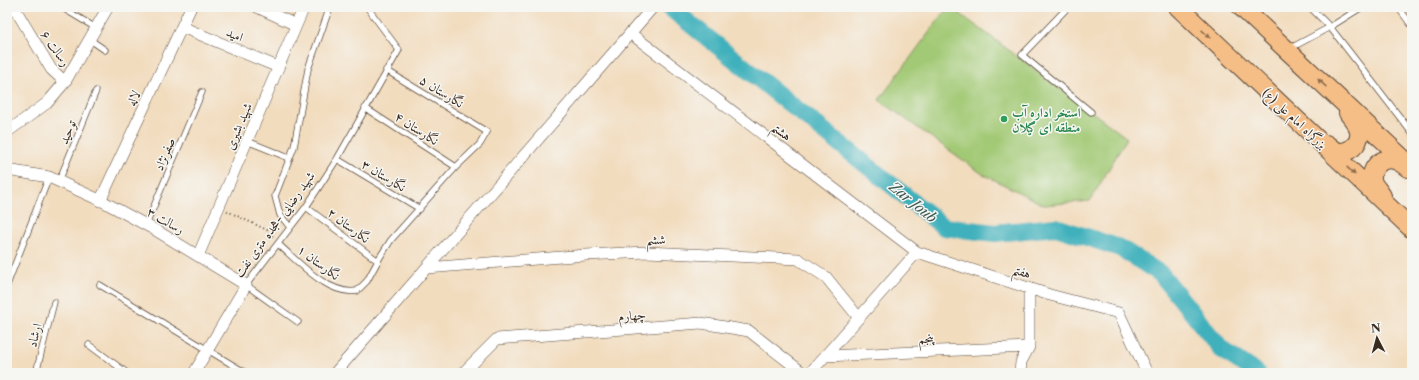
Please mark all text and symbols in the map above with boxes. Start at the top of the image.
street label: امید [224,23,246,45]
street label: رسالت ۶ [37,27,74,70]
one-way arrow [1201,29,1211,39]
street label: نگارستان ۵ [416,71,467,112]
one-way arrow [1317,78,1327,88]
street label: بزرگراه امام علی (ع) [1257,84,1331,155]
street label: لاله [122,88,144,108]
street label: شهید بشیری [221,100,256,152]
place label: استخر اداره آب منطقه ای گیلان [1012,104,1081,136]
street label: نگارستان ۴ [392,108,442,149]
marker: استخر اداره آب منطقه ای گیلان [999,114,1009,124]
street label: توحید [55,117,80,147]
street label: هشتم [765,118,795,148]
street label: صفرنژاد [150,135,179,173]
street label: نگارستان ۳ [358,156,409,195]
one-way arrow [1346,167,1357,176]
street label: شهید رضایی -هجده متری نفت [230,168,319,281]
water label: Zar Joub [885,177,941,227]
street label: رسالت ۳ [144,203,187,238]
street label: نگارستان ۲ [324,204,373,247]
street label: ششم [646,231,666,253]
street label: نگارستان ۱ [294,241,343,284]
street label: هفتم [1009,261,1033,287]
street label: چهارم [618,306,647,328]
north arrow [1357,318,1397,358]
street label: ارشاد [23,321,46,349]
text: N [1370,321,1382,336]
street label: پنجم [918,330,935,351]

